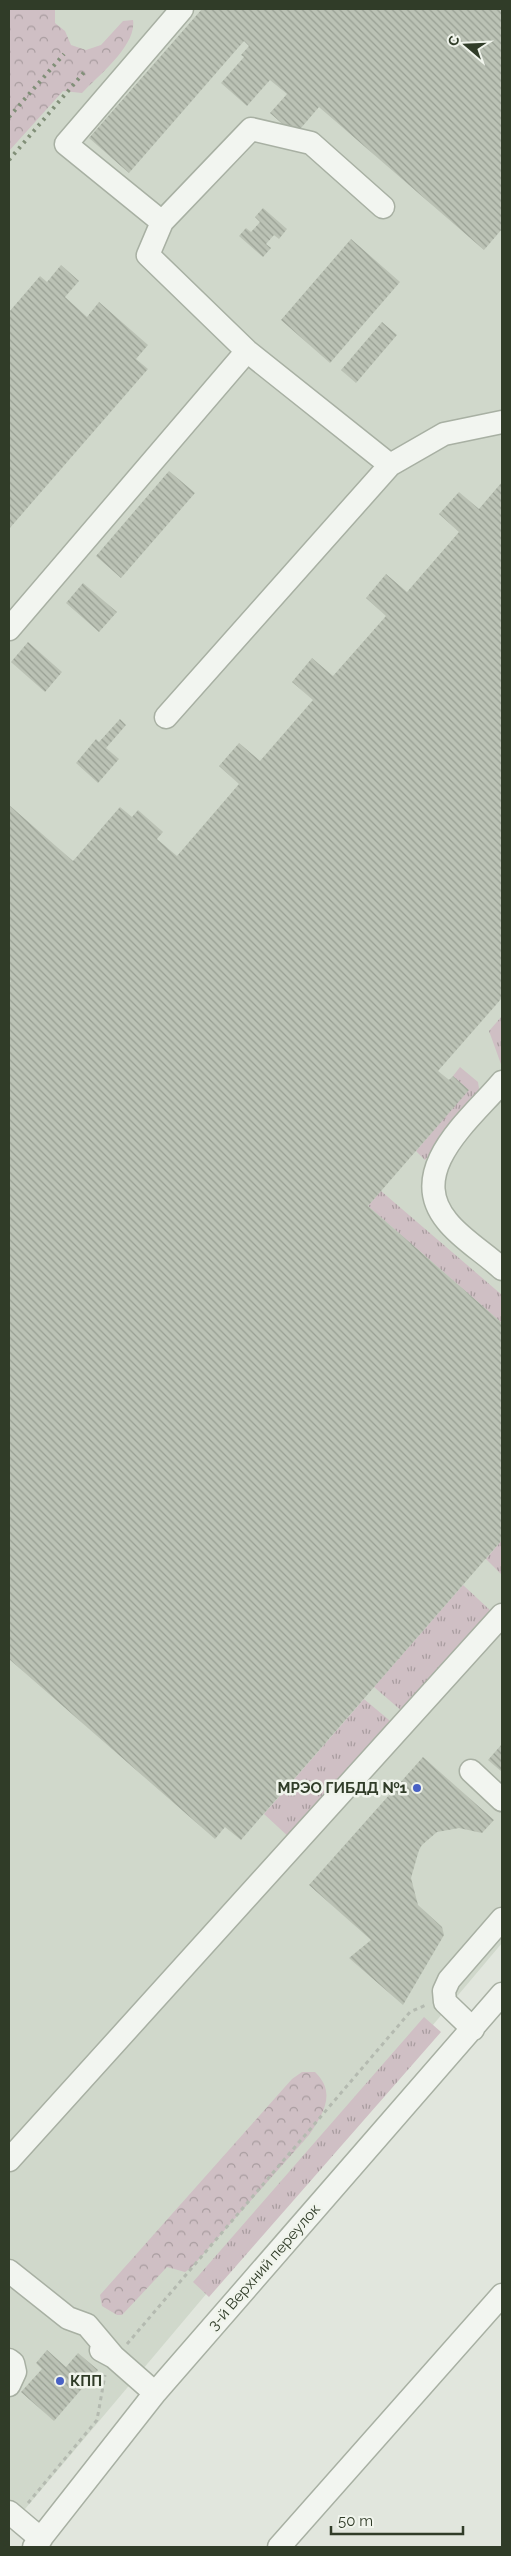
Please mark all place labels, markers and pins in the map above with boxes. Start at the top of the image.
place label: МРЭО ГИБДД №1 [278,1779,408,1797]
marker: МРЭО ГИБДД №1 [411,1782,423,1794]
place label: КПП [70,2372,102,2390]
marker: КПП [54,2375,66,2387]

